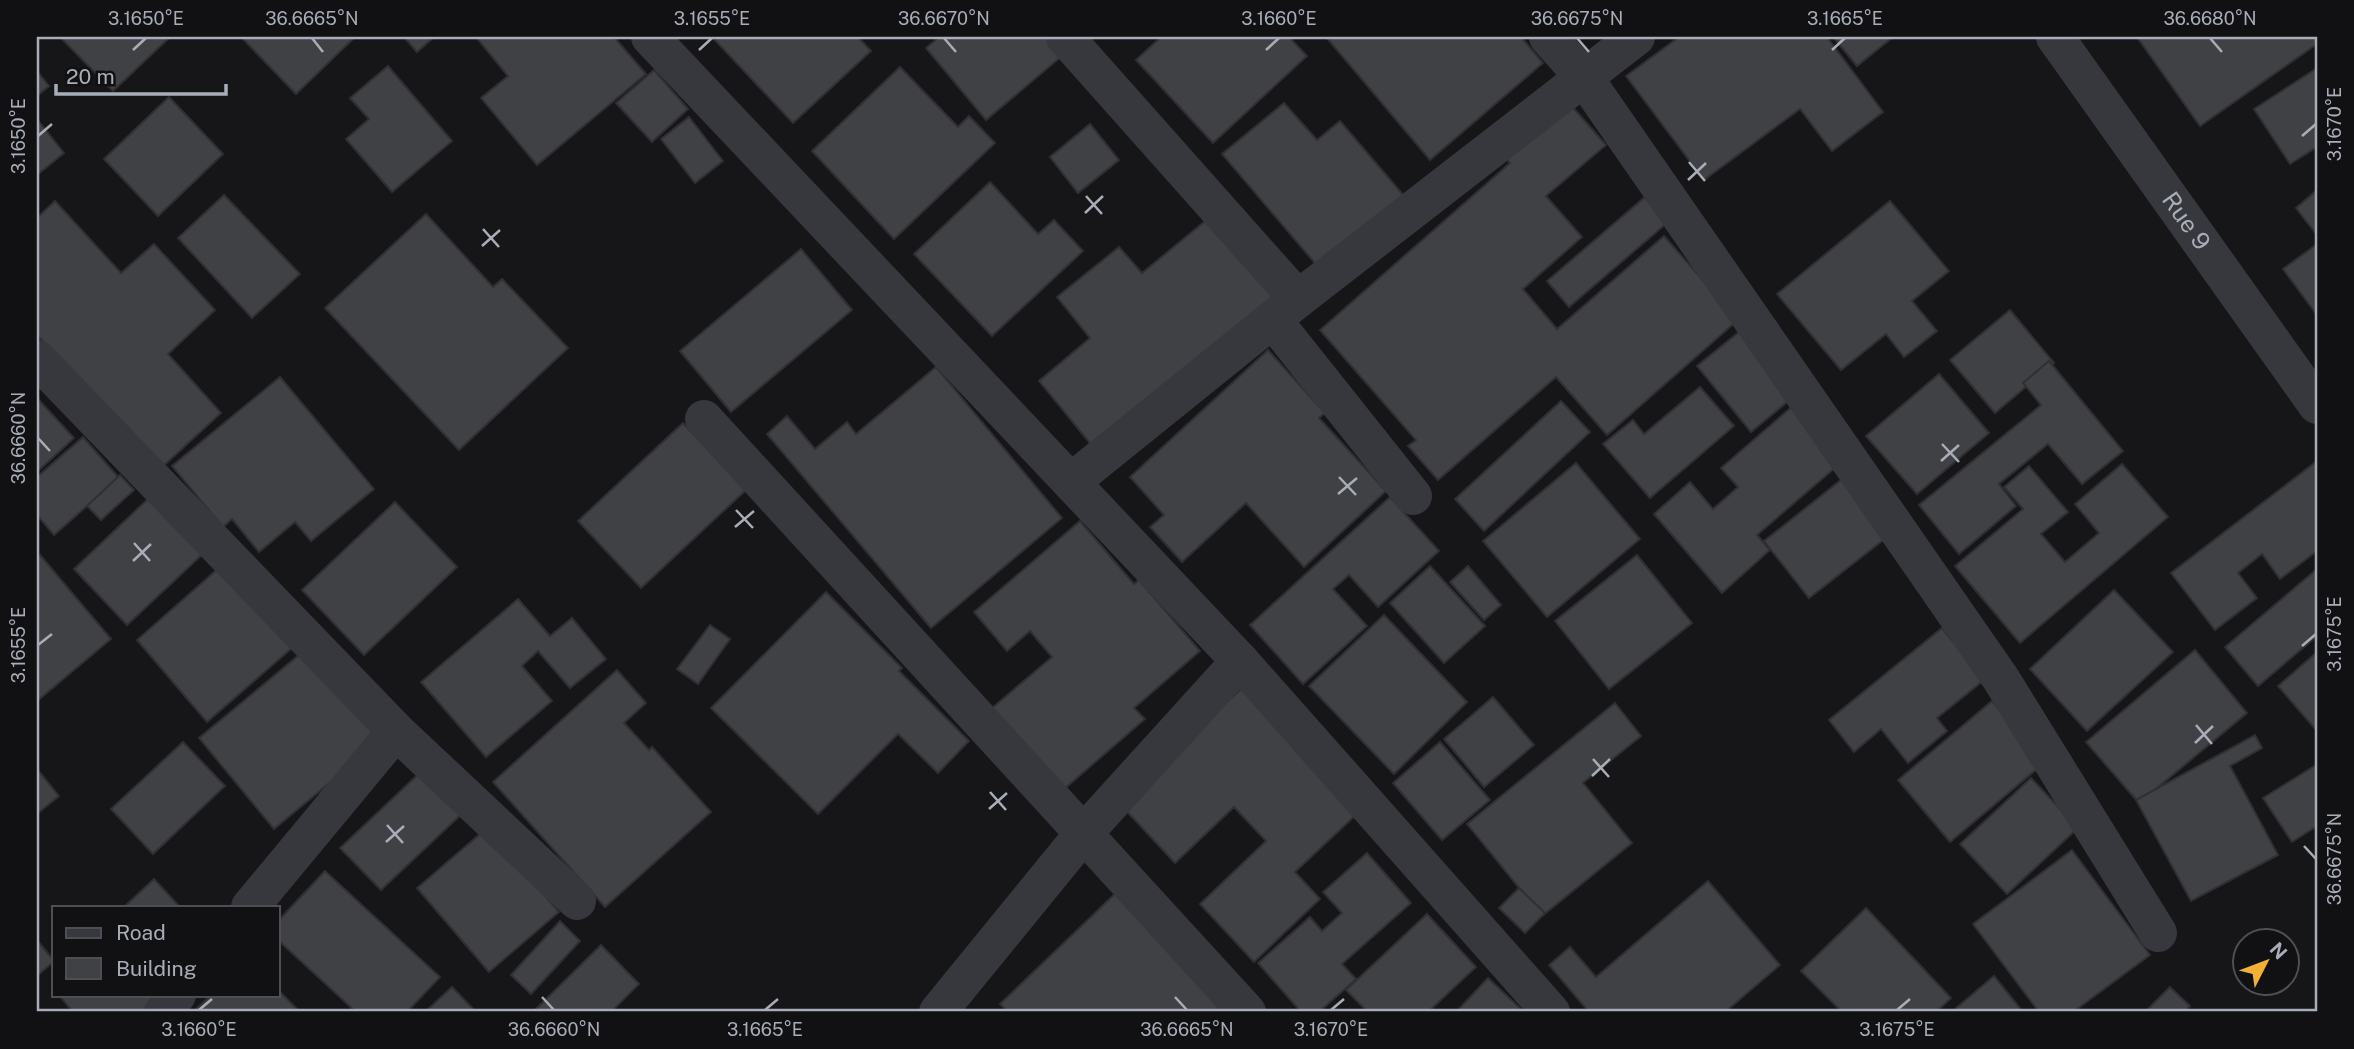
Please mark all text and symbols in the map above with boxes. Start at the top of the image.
text: 3.1650°E [108,8,184,29]
text: 36.6665°N [265,8,359,29]
text: 3.1655°E [674,8,750,29]
text: 36.6670°N [898,8,990,29]
text: 3.1660°E [1241,8,1317,29]
text: 36.6675°N [1531,8,1623,29]
text: 3.1665°E [1807,8,1883,29]
text: 36.6680°N [2163,8,2257,29]
scale bar [56,52,226,96]
text: 20 m [66,64,115,89]
text: 3.1670°E [2324,87,2345,161]
text: 3.1650°E [8,98,29,174]
street label: Rue 9 [2157,186,2217,255]
text: 36.6660°N [8,392,29,484]
text: 3.1675°E [2324,596,2345,672]
text: 3.1655°E [8,607,29,683]
text: 36.6675°N [2324,813,2345,905]
legend [52,906,280,996]
text: Road [116,920,166,945]
north arrow [2232,926,2302,996]
text: N [2265,938,2292,964]
text: Building [116,956,197,981]
text: 3.1660°E [161,1019,237,1040]
text: 36.6660°N [508,1019,600,1040]
text: 3.1665°E [727,1019,803,1040]
text: 36.6665°N [1140,1019,1234,1040]
text: 3.1670°E [1294,1019,1368,1040]
text: 3.1675°E [1859,1019,1935,1040]

